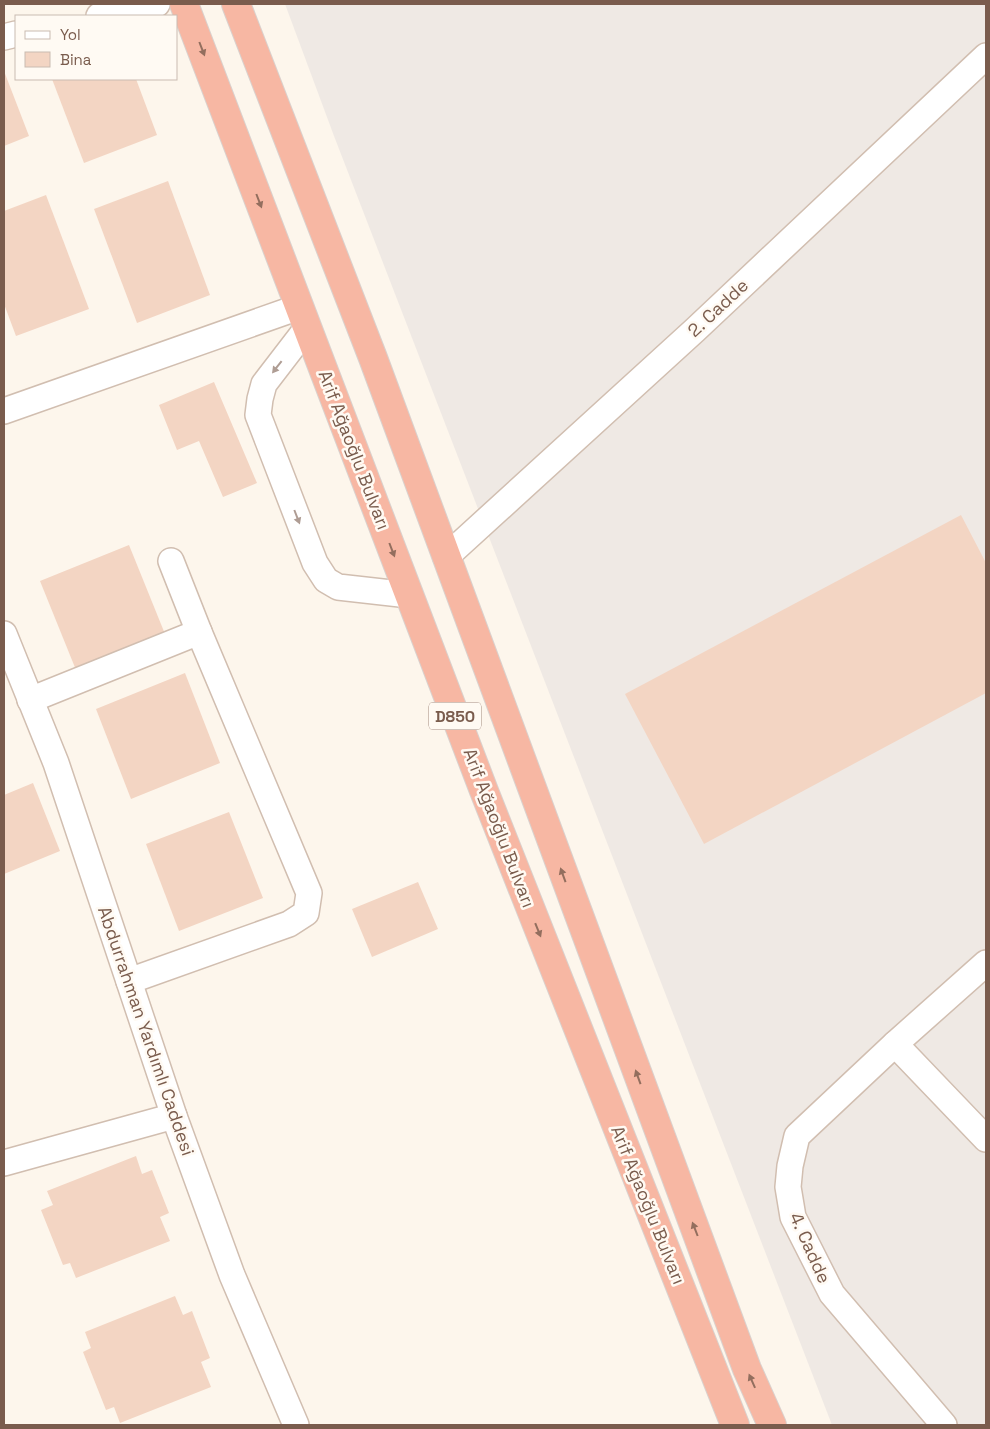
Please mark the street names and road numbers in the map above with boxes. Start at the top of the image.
street label: 2. Cadde [682,274,753,342]
street label: Arif Ağaoğlu Bulvarı [313,367,395,533]
road number: D850 [429,702,481,729]
street label: Arif Ağaoğlu Bulvarı [458,745,540,911]
street label: Abdurrahman Yardımlı Caddesi [93,903,200,1158]
street label: Arif Ağaoğlu Bulvarı [606,1122,691,1287]
street label: 4. Cadde [785,1209,836,1287]

